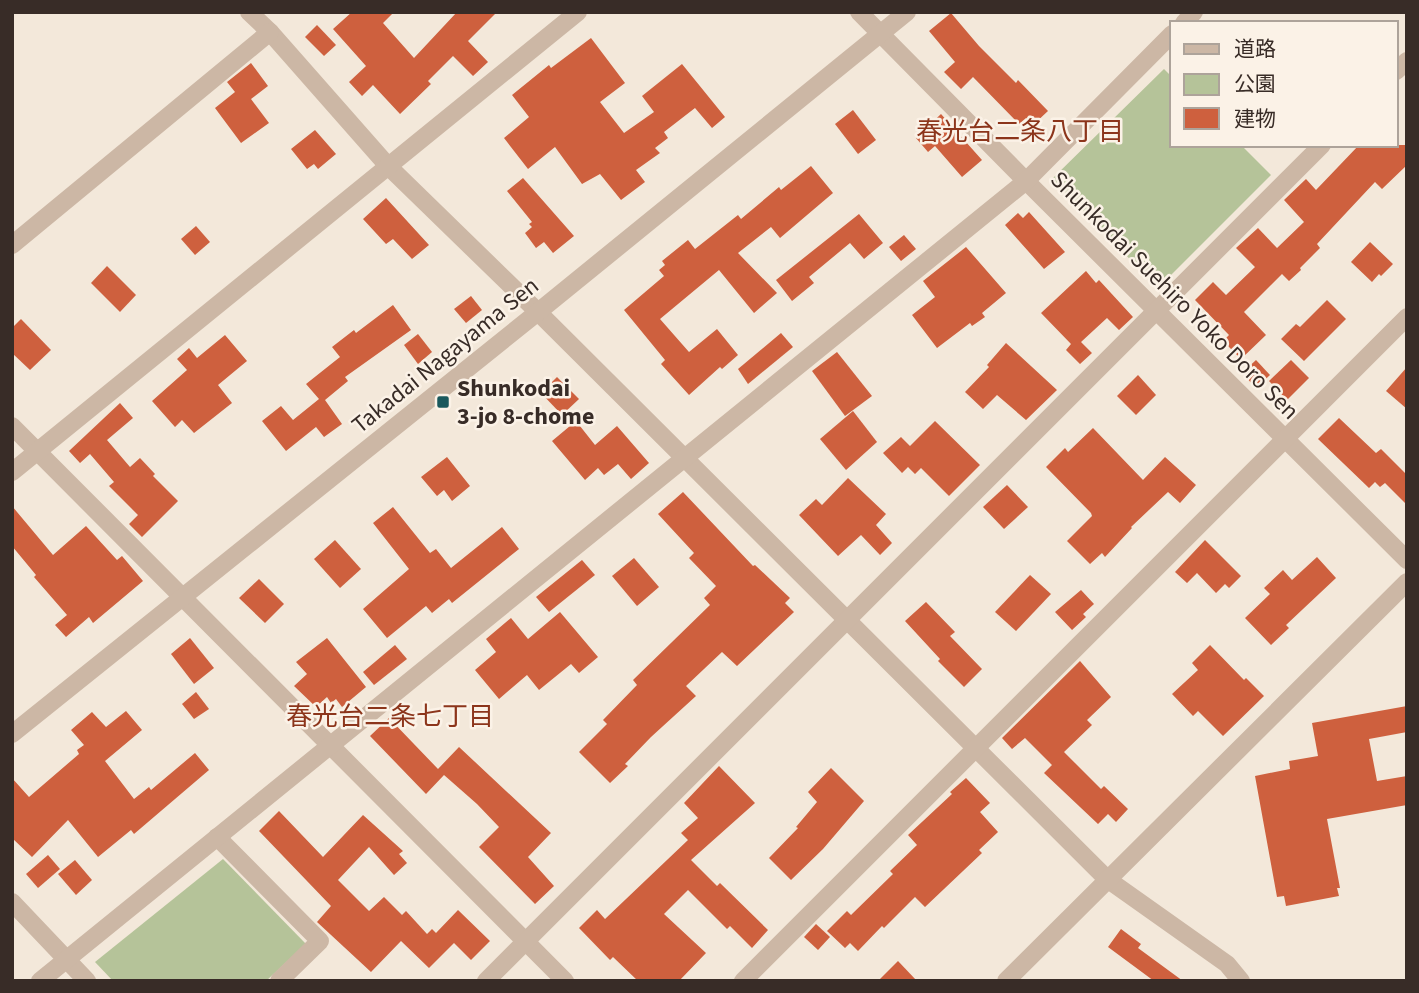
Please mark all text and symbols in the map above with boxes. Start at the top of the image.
legend [1170,21,1398,147]
text: 道路 [1234,34,1276,64]
text: 公園 [1234,69,1276,99]
text: 建物 [1234,104,1276,134]
district label: 春光台二条八丁目 [916,113,1124,150]
street label: Shunkodai Suehiro Yoko Doro Sen [1042,163,1307,428]
street label: Takadai Nagayama Sen [344,269,546,442]
place label: Shunkodai 3-jo 8-chome [457,371,594,434]
marker: Shunkodai 3-jo 8-chome [435,394,451,410]
district label: 春光台二条七丁目 [286,698,494,735]

